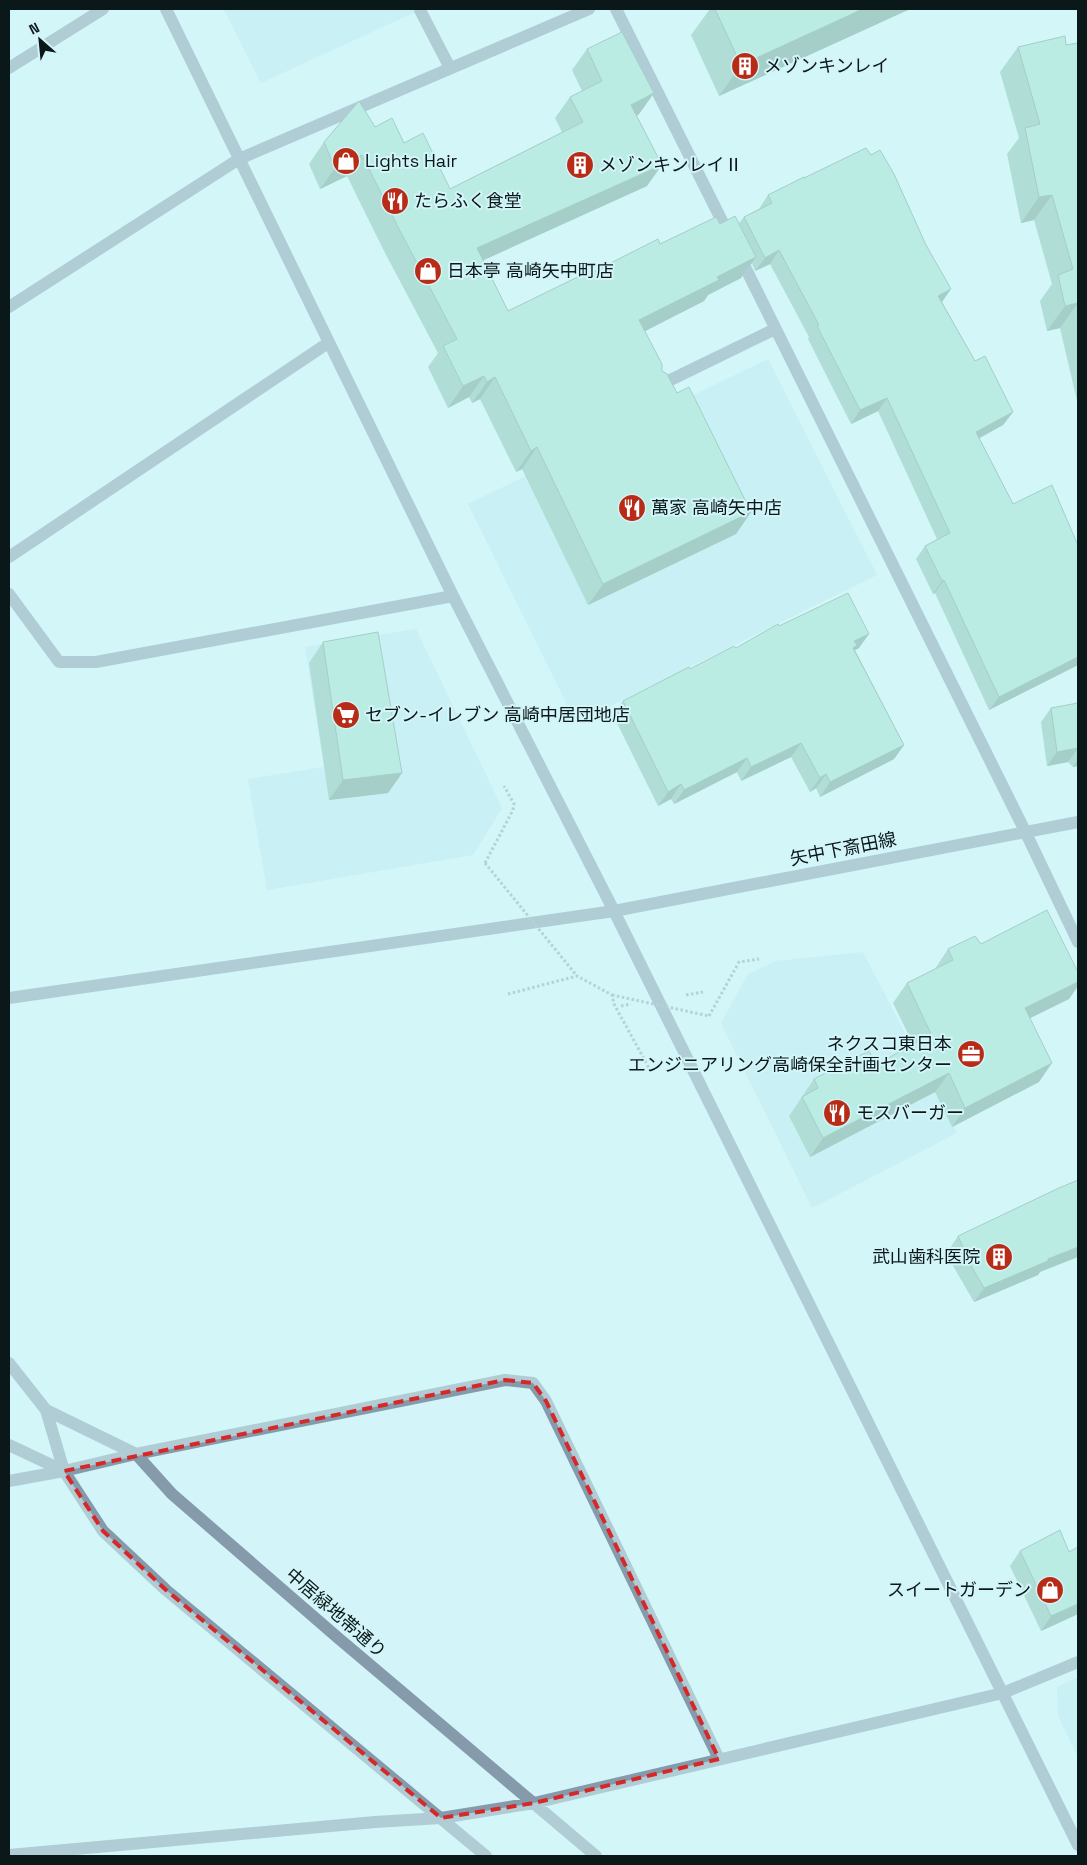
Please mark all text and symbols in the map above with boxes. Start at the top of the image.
north arrow [15,15,65,65]
text: N [26,18,42,39]
building icon: メゾンキンレイ [730,51,760,81]
place label: メゾンキンレイ [764,54,889,77]
shop icon: Lights Hair [331,146,361,176]
place label: Lights Hair [365,149,458,172]
building icon: メゾンキンレイⅡ [565,150,595,180]
place label: メゾンキンレイⅡ [599,153,742,176]
restaurant icon: たらふく食堂 [380,186,410,216]
place label: たらふく食堂 [414,189,522,212]
shop icon: 日本亭 高崎矢中町店 [413,256,443,286]
place label: 日本亭 高崎矢中町店 [447,259,614,282]
restaurant icon: 萬家 高崎矢中店 [617,493,647,523]
place label: 萬家 高崎矢中店 [651,496,782,519]
supermarket icon: セブン-イレブン 高崎中居団地店 [331,700,361,730]
place label: セブン-イレブン 高崎中居団地店 [365,703,630,726]
street label: 矢中下斎田線 [788,827,898,870]
place label: ネクスコ東日本 エンジニアリング高崎保全計画センター [628,1032,952,1076]
office icon: ネクスコ東日本 エンジニアリング高崎保全計画センター [956,1039,986,1069]
restaurant icon: モスバーガー [822,1098,852,1128]
place label: モスバーガー [856,1101,964,1124]
building icon: 武山歯科医院 [984,1242,1014,1272]
place label: 武山歯科医院 [872,1245,980,1268]
street label: 中居緑地帯通り [281,1563,391,1663]
shop icon: スイートガーデン [1035,1575,1065,1605]
place label: スイートガーデン [887,1578,1031,1601]

